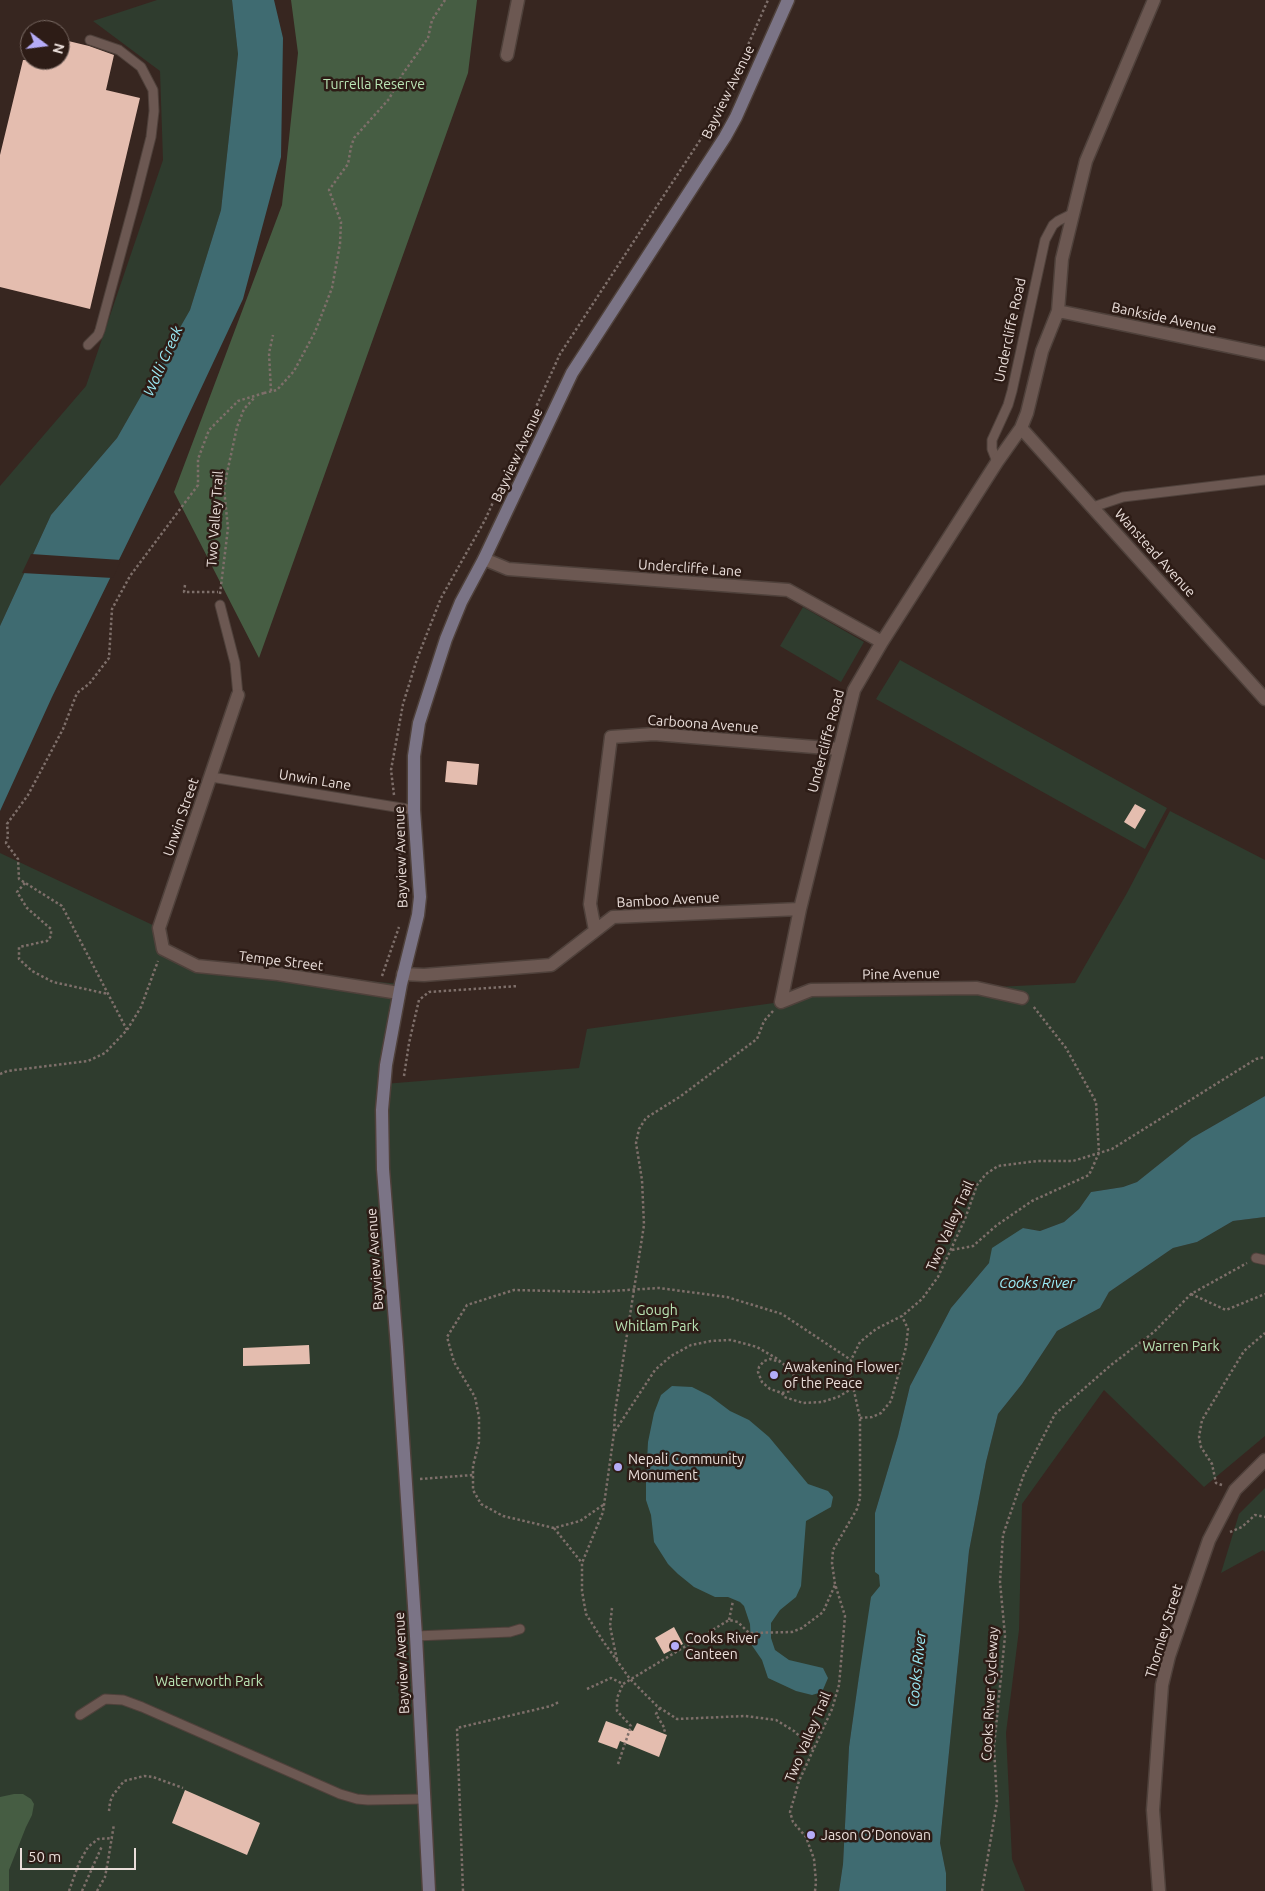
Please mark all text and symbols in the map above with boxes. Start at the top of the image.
north arrow [20,20,70,70]
text: N [49,41,68,56]
street label: Bayview Avenue [698,42,758,142]
park label: Turrella Reserve [323,76,425,92]
street label: Undercliffe Road [991,276,1029,384]
street label: Bankside Avenue [1110,299,1218,337]
water label: Wolli Creek [140,323,186,399]
street label: Bayview Avenue [488,405,546,505]
street label: Two Valley Trail [203,470,227,568]
street label: Wanstead Avenue [1111,505,1199,601]
street label: Undercliffe Lane [638,556,742,580]
street label: Undercliffe Road [804,688,848,794]
street label: Carboona Avenue [647,712,759,736]
street label: Unwin Lane [278,766,352,794]
street label: Unwin Street [160,775,202,859]
street label: Bayview Avenue [391,806,411,908]
street label: Bamboo Avenue [616,889,720,911]
street label: Tempe Street [238,947,324,975]
street label: Pine Avenue [862,965,940,983]
street label: Two Valley Trail [923,1178,977,1274]
street label: Bayview Avenue [363,1207,387,1311]
water label: Cooks River [999,1274,1075,1292]
park label: Gough Whitlam Park [615,1302,699,1334]
park label: Warren Park [1142,1338,1220,1354]
place label: Awakening Flower of the Peace [784,1359,899,1391]
marker: Awakening Flower of the Peace [768,1369,780,1381]
place label: Nepali Community Monument [628,1451,744,1484]
marker: Nepali Community Monument [612,1461,624,1473]
street label: Thornley Street [1142,1582,1186,1680]
street label: Bayview Avenue [391,1612,413,1714]
street label: Cooks River Cycleway [978,1626,1002,1762]
place label: Cooks River Canteen [685,1630,758,1662]
water label: Cooks River [904,1630,930,1708]
marker: Cooks River Canteen [669,1640,681,1652]
park label: Waterworth Park [155,1673,263,1689]
street label: Two Valley Trail [781,1689,835,1785]
place label: Jason O’Donovan [821,1827,931,1843]
marker: Jason O’Donovan [805,1829,817,1841]
scale bar [22,1838,139,1870]
text: 50 m [28,1848,61,1865]

